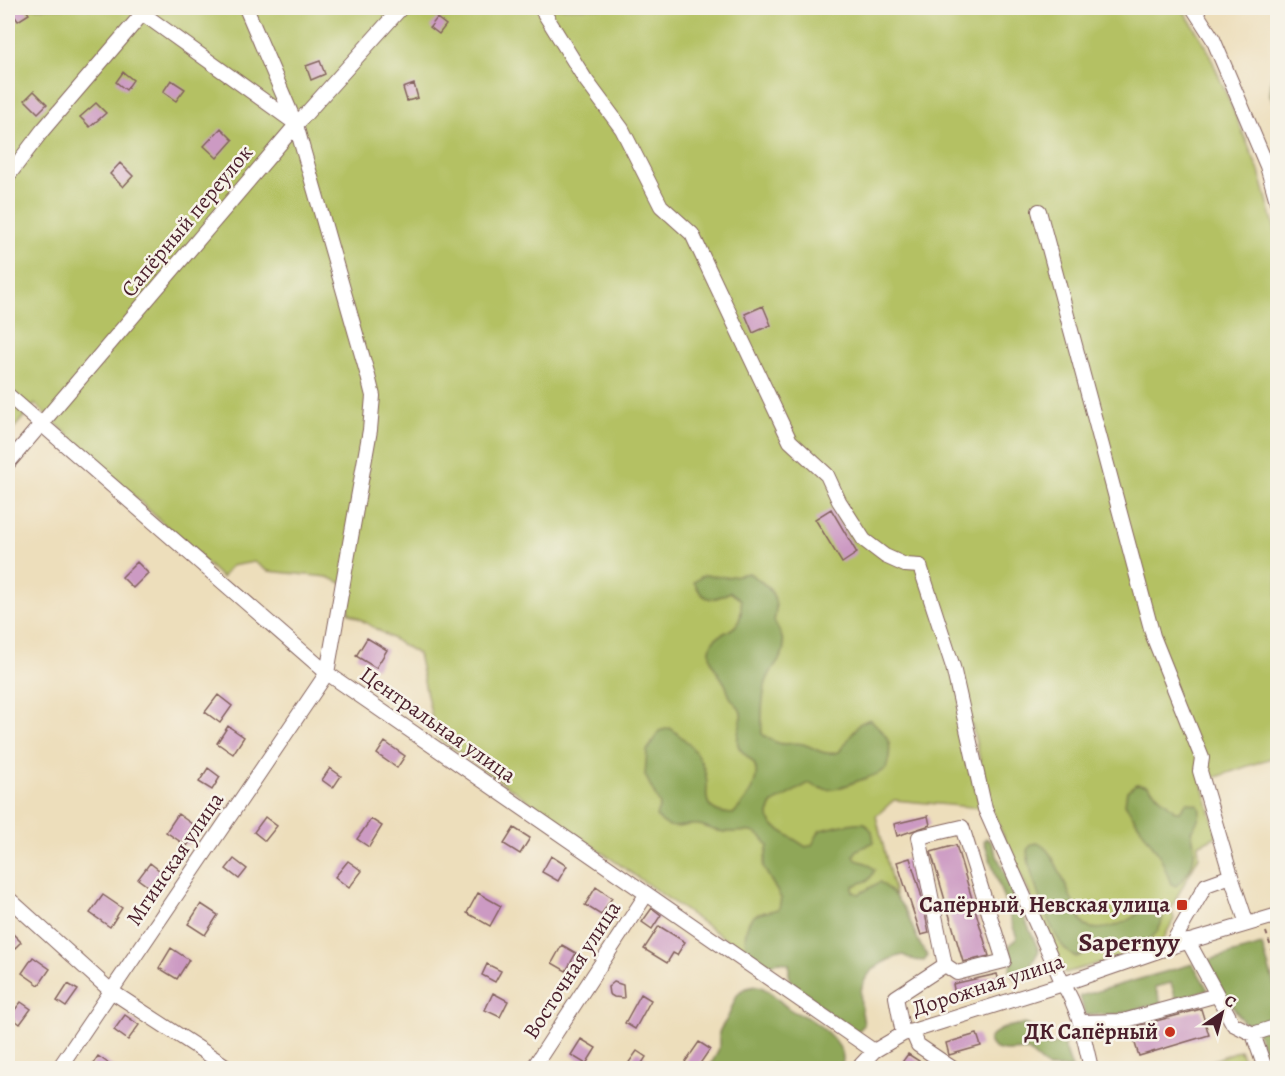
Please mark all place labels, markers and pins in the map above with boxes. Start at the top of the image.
place label: Сапёрный, Невская улица [919,890,1171,920]
marker: Сапёрный, Невская улица [1175,898,1189,912]
place label: ДК Сапёрный [1024,1017,1158,1047]
marker: ДК Сапёрный [1163,1025,1177,1039]

